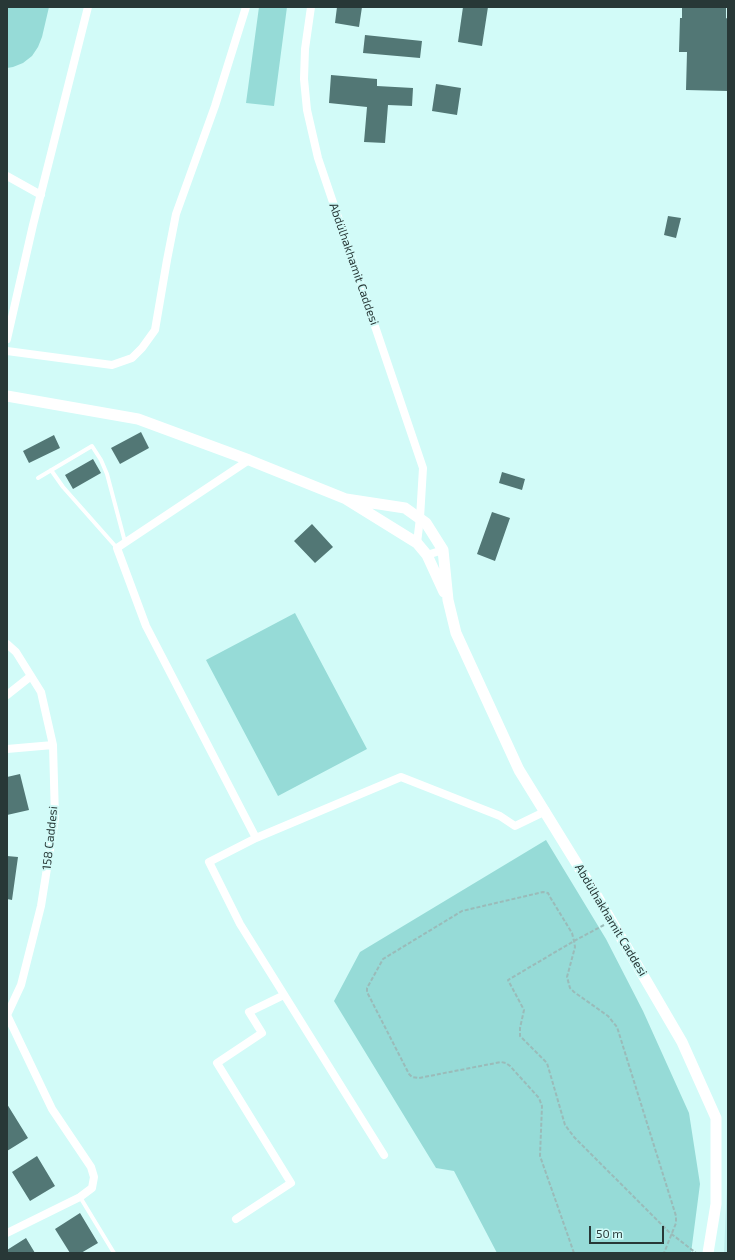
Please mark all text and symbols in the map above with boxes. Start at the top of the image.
street label: Abdülhakhamit Caddesi [326,201,382,327]
street label: 158 Caddesi [40,805,60,871]
street label: Abdülhakhamit Caddesi [572,861,650,979]
scale bar [591,1218,666,1244]
text: 50 m [596,1226,623,1240]

